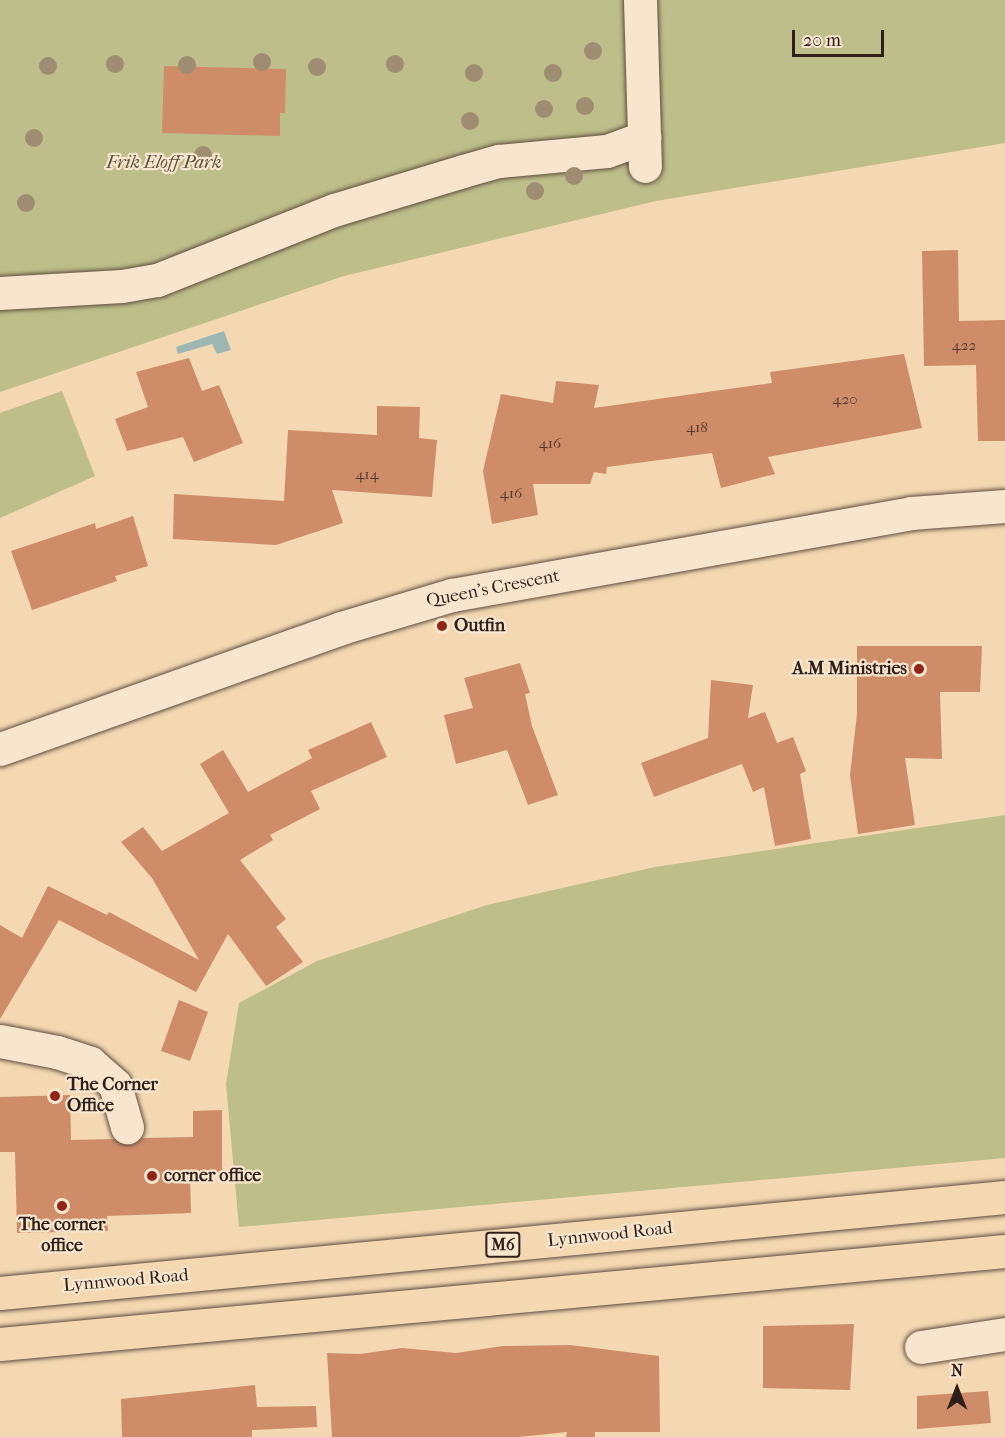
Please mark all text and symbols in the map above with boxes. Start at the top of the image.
scale bar [795,18,886,56]
text: 20 m [803,30,841,51]
park label: Frik Eloff Park [107,152,221,174]
house number: 422 [952,337,976,355]
house number: 420 [833,391,857,409]
house number: 418 [686,419,708,437]
house number: 416 [539,435,561,453]
house number: 414 [355,466,379,484]
house number: 416 [500,485,522,503]
street label: Queen's Crescent [425,566,561,612]
place label: Outfin [454,615,505,637]
marker: Outfin [435,619,449,633]
place label: A.M Ministries [792,658,907,680]
marker: A.M Ministries [912,662,926,676]
place label: The Corner Office [67,1075,158,1118]
marker: The Corner Office [48,1089,62,1103]
place label: corner office [164,1165,261,1187]
marker: corner office [145,1169,159,1183]
marker: The corner office [55,1199,69,1213]
place label: The corner office [19,1215,105,1258]
street label: Lynnwood Road [546,1218,674,1252]
road number: M6 [485,1232,521,1258]
street label: Lynnwood Road [63,1265,189,1297]
north arrow [927,1359,987,1419]
text: N [951,1361,963,1380]

